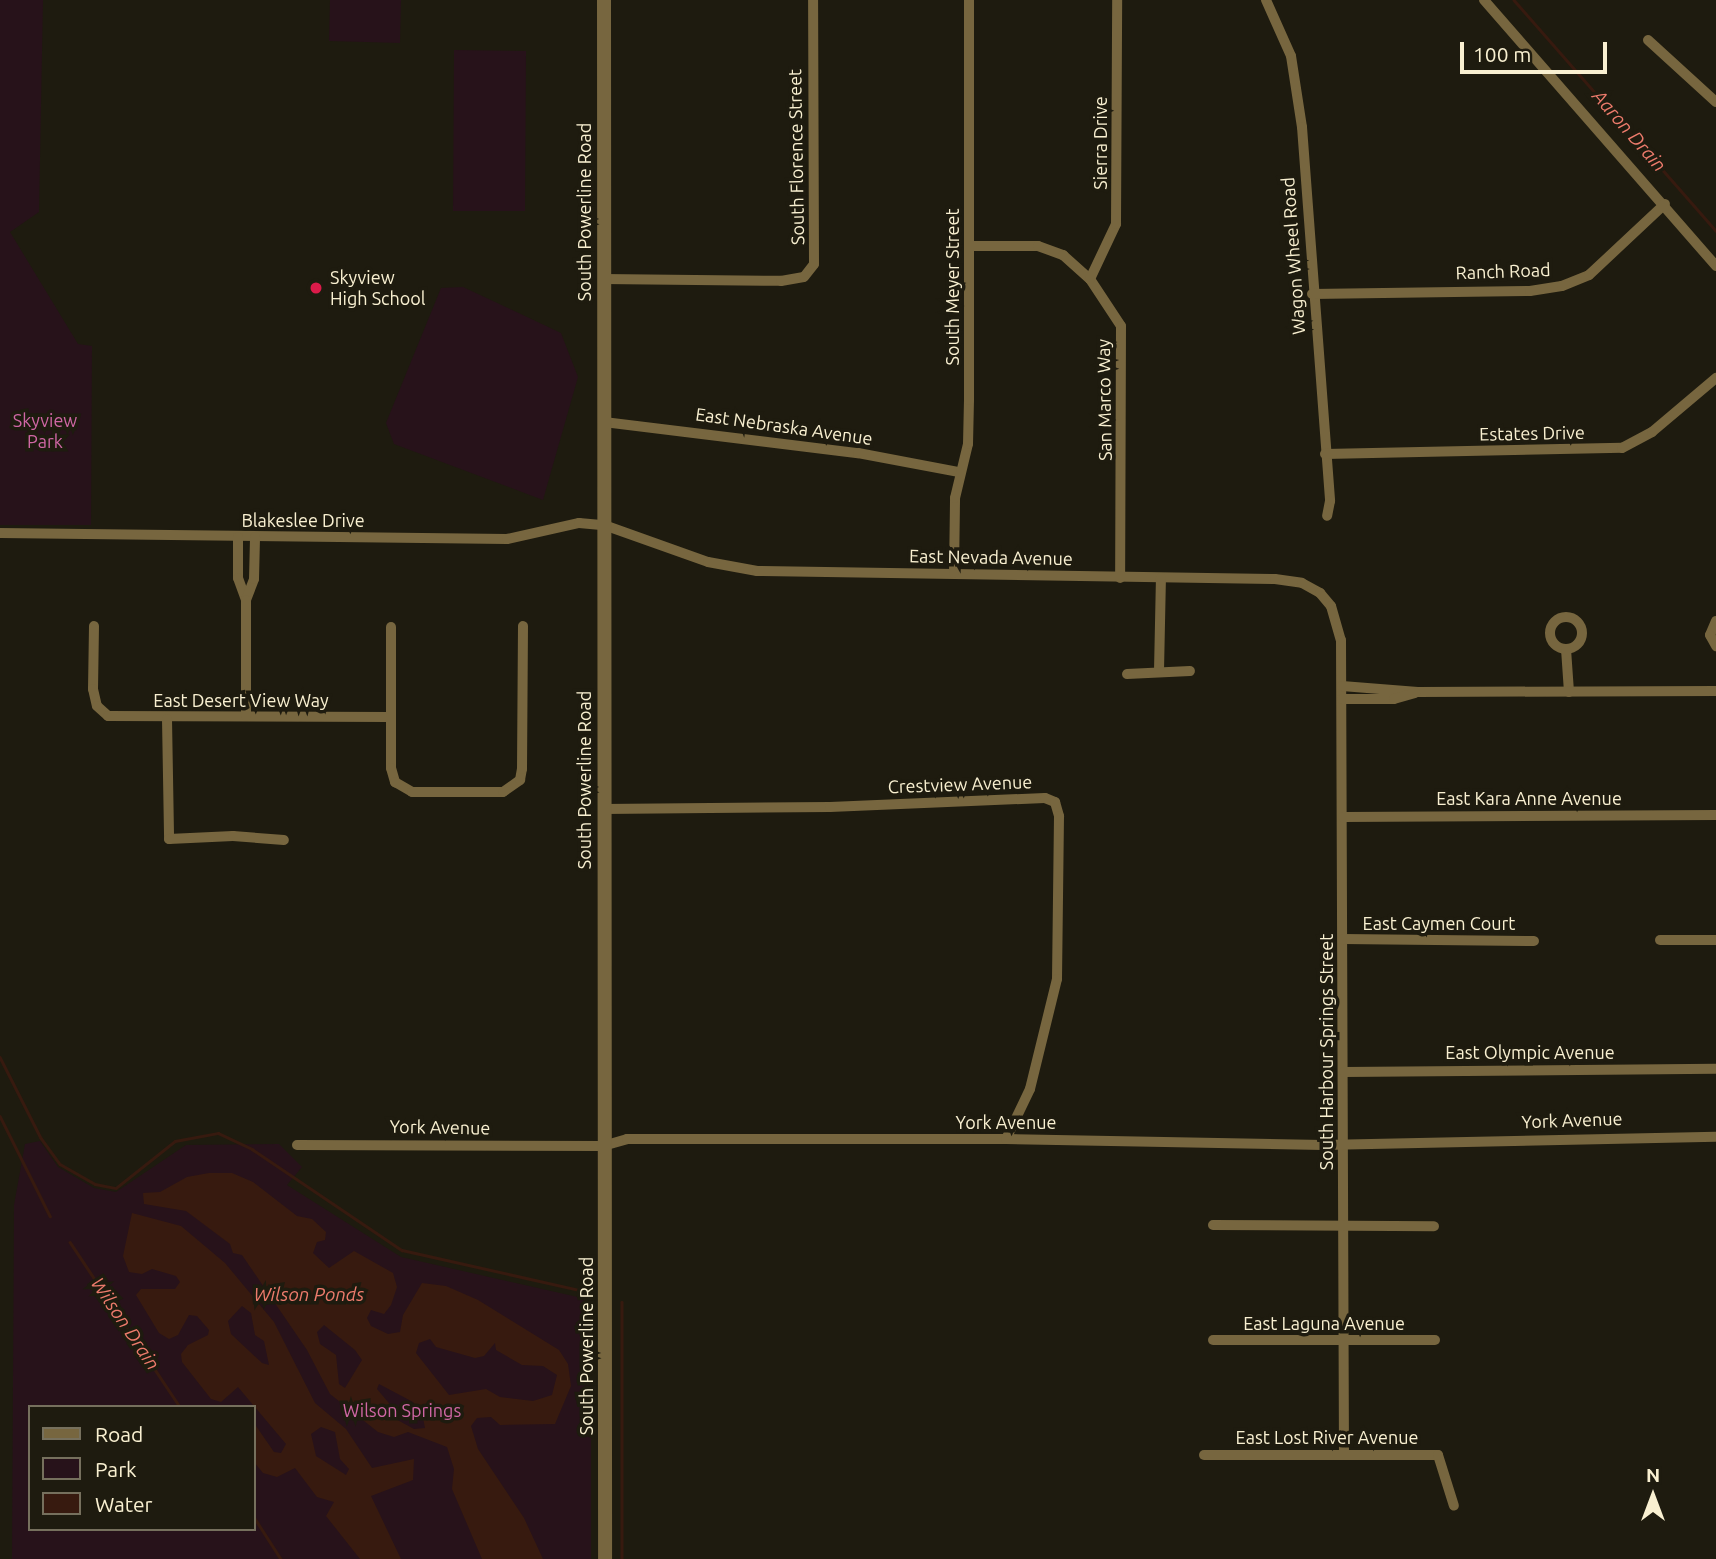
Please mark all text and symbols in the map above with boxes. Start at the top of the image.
scale bar [1464,28,1611,72]
text: 100 m [1473,42,1531,66]
street label: South Florence Street [784,69,808,245]
water label: Aaron Drain [1587,85,1671,177]
street label: Sierra Drive [1089,96,1111,190]
street label: South Powerline Road [573,123,595,301]
street label: Wagon Wheel Road [1277,176,1309,336]
street label: South Meyer Street [941,208,963,366]
street label: Ranch Road [1455,259,1551,283]
place label: Skyview High School [330,267,426,310]
marker: Skyview High School [308,280,324,296]
street label: San Marco Way [1092,339,1116,461]
street label: East Nebraska Avenue [694,403,874,449]
park label: Skyview Park [13,410,77,452]
street label: Estates Drive [1479,421,1585,445]
street label: Blakeslee Drive [241,509,365,531]
street label: East Nevada Avenue [909,545,1073,569]
street label: East Desert View Way [153,689,329,711]
street label: South Powerline Road [573,691,595,869]
street label: Crestview Avenue [887,771,1033,797]
street label: East Kara Anne Avenue [1436,787,1622,809]
street label: East Caymen Court [1363,912,1515,934]
street label: South Harbour Springs Street [1315,934,1337,1170]
street label: East Olympic Avenue [1445,1041,1615,1063]
street label: York Avenue [1521,1107,1623,1133]
street label: York Avenue [956,1111,1056,1133]
street label: York Avenue [389,1115,491,1139]
street label: South Powerline Road [575,1257,597,1435]
water label: Wilson Drain [86,1274,164,1374]
water label: Wilson Ponds [254,1284,364,1306]
street label: East Laguna Avenue [1243,1312,1405,1334]
park label: Wilson Springs [343,1399,461,1421]
legend [28,1405,256,1531]
text: Road [95,1422,143,1446]
street label: East Lost River Avenue [1236,1426,1418,1448]
text: Park [95,1457,137,1481]
north arrow [1618,1461,1688,1531]
text: N [1646,1464,1660,1486]
text: Water [95,1492,153,1516]

